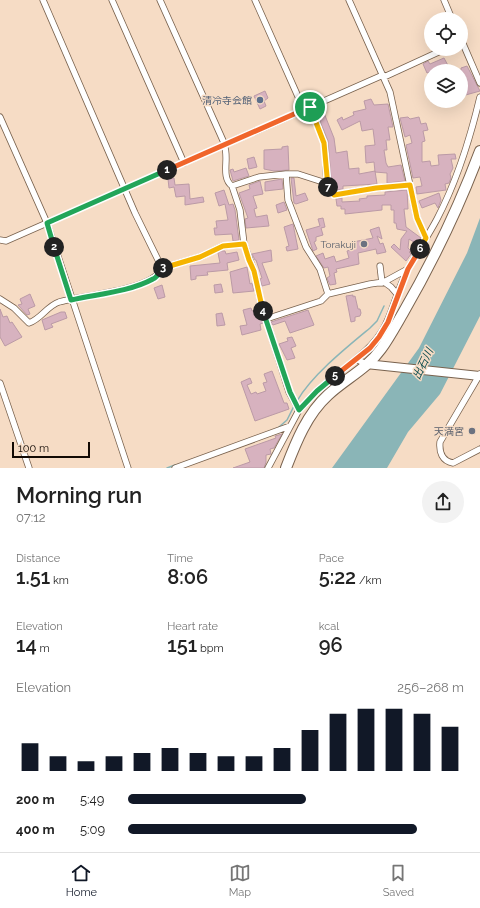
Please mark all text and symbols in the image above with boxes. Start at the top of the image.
map controls [424,12,468,108]
button: locate [424,12,468,56]
button: layers [424,64,468,108]
pin [293,90,327,124]
place label: 清冷寺会館 [202,95,252,106]
marker: 清冷寺会館 [255,95,265,105]
icon: arrive [299,96,321,118]
pin: 1 [157,160,177,180]
text: 1 [164,163,170,176]
pin: 7 [318,177,338,197]
text: 7 [325,180,331,193]
pin: 2 [44,237,64,257]
place label: Torakuji [320,239,356,250]
marker: Torakuji [359,239,369,249]
pin: 6 [410,239,430,259]
text: 2 [51,240,57,253]
text: 6 [417,242,423,255]
pin: 3 [153,258,173,278]
text: 3 [160,261,166,274]
pin: 4 [253,301,273,321]
text: 4 [260,304,266,317]
water label: 出石川 [410,345,437,382]
pin: 5 [325,366,345,386]
text: 5 [332,369,338,382]
place label: 天満宮 [434,426,464,437]
marker: 天満宮 [467,426,477,436]
scale bar [12,440,90,459]
text: 100 m [18,442,49,455]
button: share [422,481,464,523]
text: Morning run [16,482,142,508]
text: 07:12 [16,510,46,525]
text: Distance [16,552,60,565]
text: Time [167,552,193,565]
text: Pace [319,552,344,565]
text: 1.51 [16,565,50,589]
text: 8:06 [167,565,208,589]
text: 5:22 [319,565,356,589]
text: km [50,574,69,587]
text: /km [356,574,382,587]
text: Elevation [16,620,63,633]
text: Heart rate [167,620,218,633]
text: kcal [319,620,339,633]
text: 14 [16,633,37,657]
text: 151 [167,633,197,657]
text: 96 [319,633,343,657]
text: m [37,642,50,655]
text: bpm [197,642,224,655]
text: Elevation [16,680,71,695]
text: 256–268 m [397,680,464,695]
text: 200 m [16,792,55,807]
text: 5:49 [80,792,104,807]
text: 400 m [16,822,55,837]
text: 5:09 [80,822,105,837]
tab: Home [66,862,97,899]
tab: Map [229,862,251,899]
tab: Saved [383,862,414,899]

